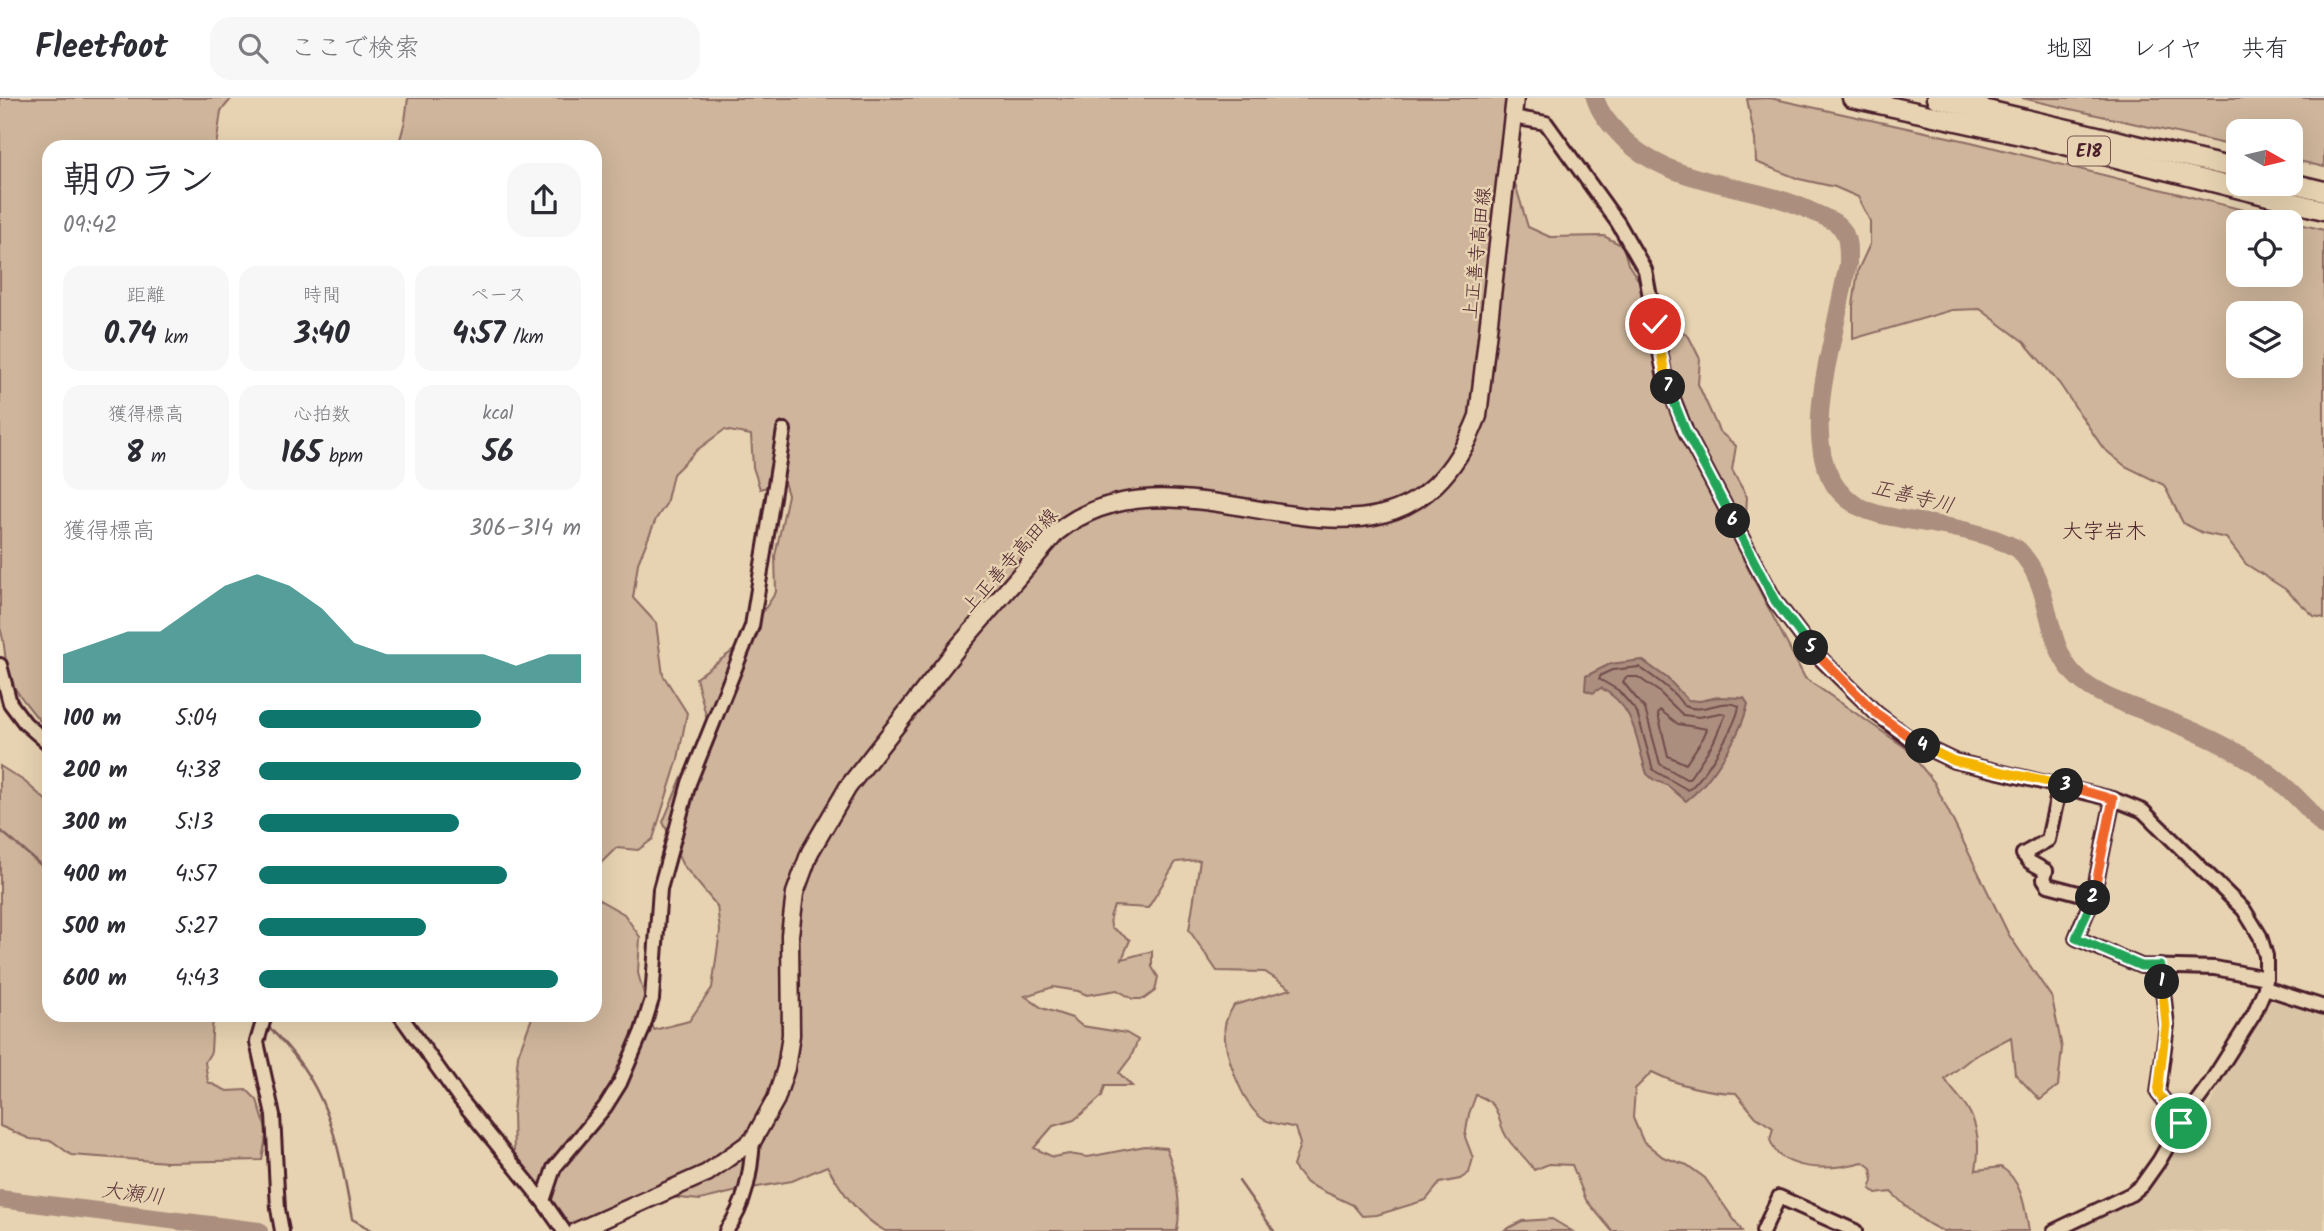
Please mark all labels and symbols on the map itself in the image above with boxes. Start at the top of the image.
north arrow [2226,119,2303,196]
road number: E18 [2068,136,2110,166]
street label: 上正善寺高田線 [1456,185,1500,321]
pin [1625,294,1685,354]
pin: 7 [1650,370,1686,404]
water label: 正善寺川 [1868,471,1957,524]
street label: 上正善寺高田線 [955,502,1066,621]
pin: 6 [1716,504,1750,538]
district label: 大字岩木 [2062,516,2146,549]
pin: 5 [1794,630,1828,666]
pin: 4 [1906,728,1940,764]
pin: 3 [2048,768,2084,804]
pin: 2 [2076,880,2110,916]
pin: 1 [2144,964,2180,1000]
pin [2151,1093,2211,1153]
water label: 大瀬川 [100,1174,166,1215]

